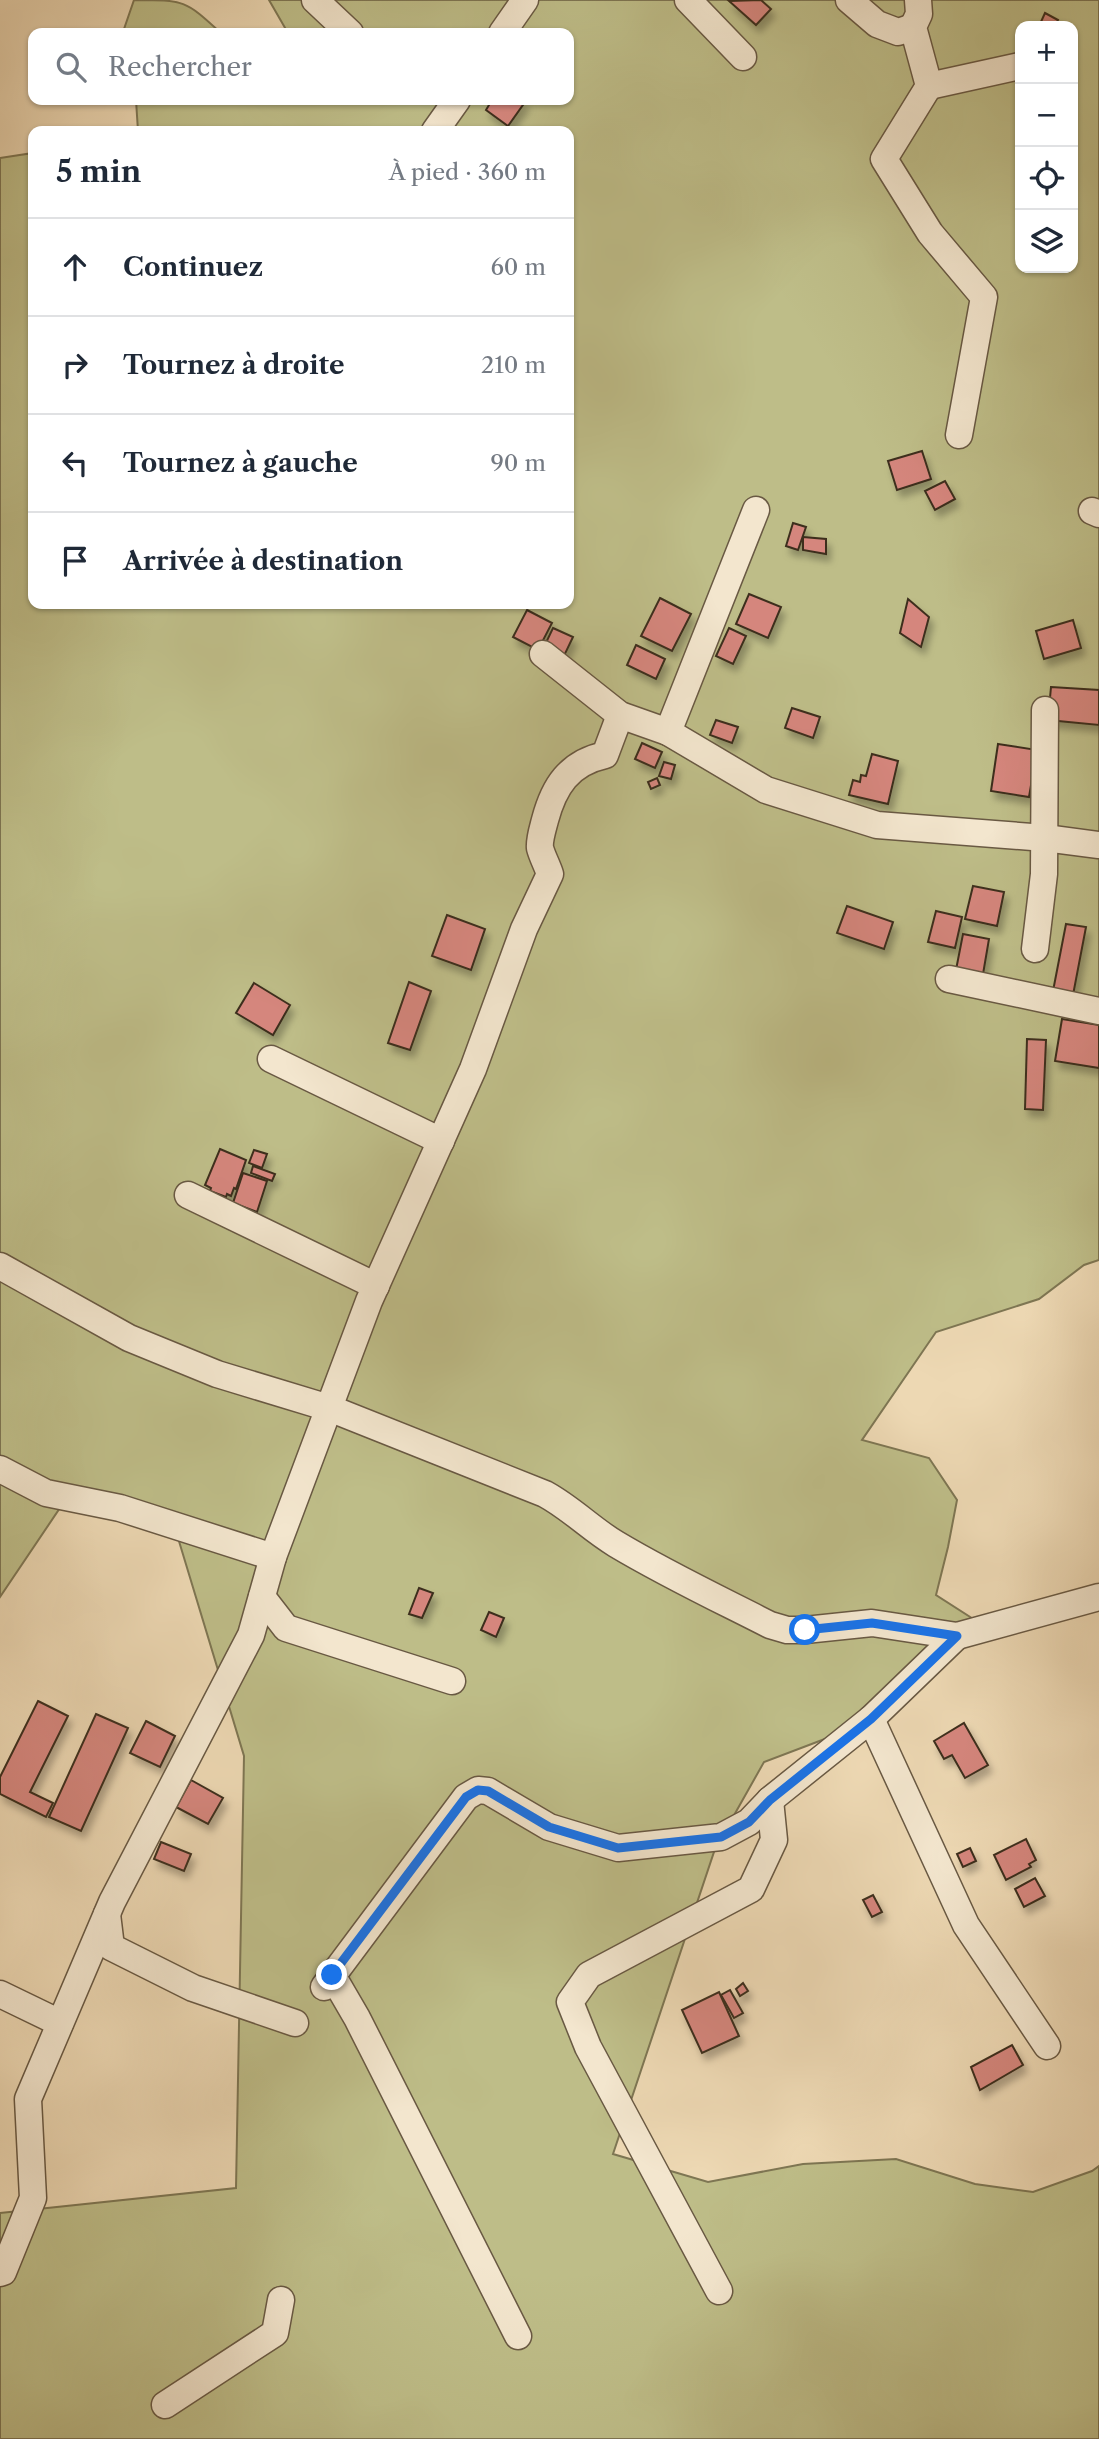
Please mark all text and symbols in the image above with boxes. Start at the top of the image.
map controls [1015,21,1078,273]
button: + [1015,21,1078,84]
search box [28,28,574,105]
icon: search [52,48,90,86]
text: Rechercher [108,51,252,83]
button: − [1015,84,1078,147]
button: locate [1015,147,1078,210]
text: 5 min [56,153,141,190]
text: À pied · 360 m [389,158,546,186]
button: layers [1015,210,1078,273]
icon: ahead [56,248,94,286]
text: Continuez [123,251,263,283]
text: 60 m [490,253,546,281]
icon: right [56,346,94,384]
text: Tournez à droite [123,349,345,381]
text: 210 m [481,351,546,379]
icon: left [56,444,94,482]
text: Tournez à gauche [123,447,358,479]
text: 90 m [490,449,546,477]
icon: arrive [56,542,94,580]
text: Arrivée à destination [123,545,403,577]
route start [789,1614,820,1645]
route end [316,1959,347,1990]

